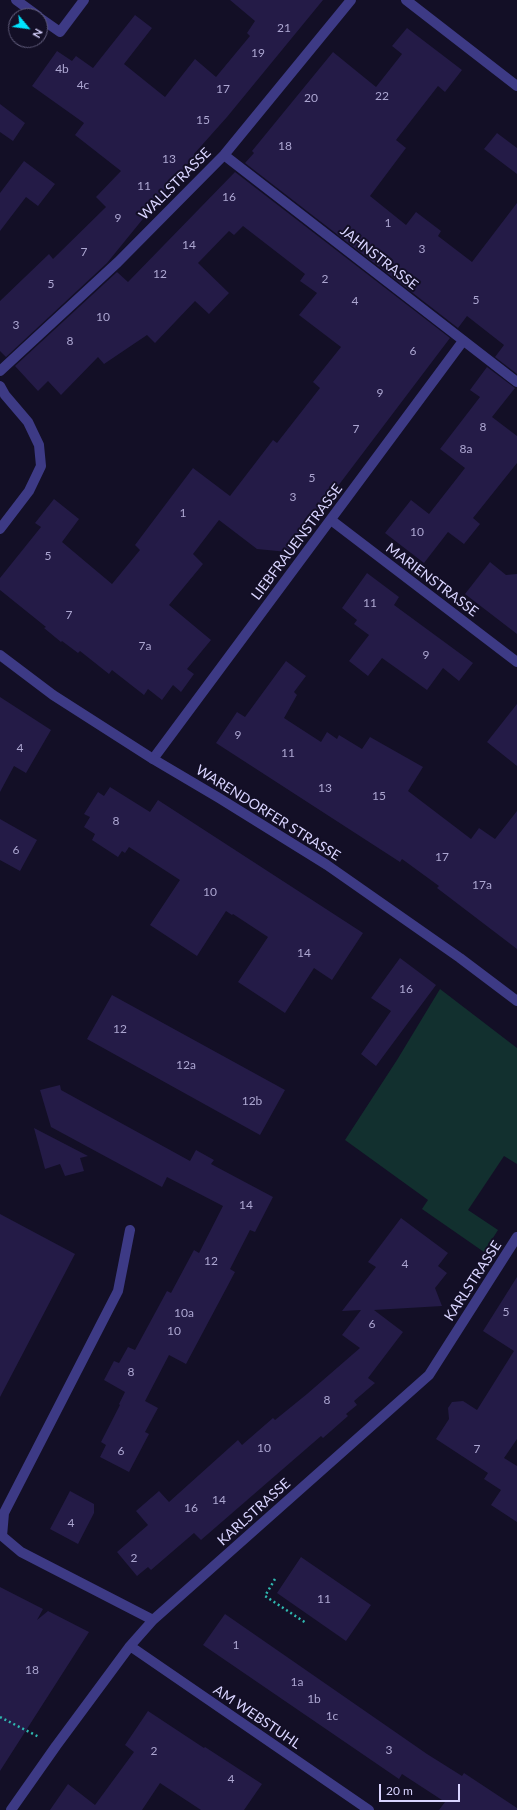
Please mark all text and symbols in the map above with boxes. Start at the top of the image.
north arrow [8,8,48,48]
house number: 21 [277,21,291,35]
text: N [30,27,46,40]
house number: 19 [251,46,265,60]
house number: 4b [55,62,69,76]
house number: 4c [77,78,89,92]
house number: 17 [216,82,230,96]
house number: 22 [375,89,389,103]
house number: 20 [304,91,318,105]
house number: 15 [196,113,210,127]
house number: 18 [278,139,292,153]
street label: WALLSTRASSE [135,144,215,224]
house number: 13 [162,152,176,166]
house number: 11 [137,179,151,193]
house number: 16 [222,190,236,204]
house number: 9 [115,211,121,225]
house number: 1 [385,216,391,230]
street label: JAHNSTRASSE [337,222,421,294]
house number: 14 [182,238,196,252]
house number: 3 [419,242,425,256]
house number: 7 [81,245,87,259]
house number: 12 [153,267,167,281]
house number: 2 [322,272,328,286]
house number: 5 [48,277,54,291]
house number: 5 [473,293,479,307]
house number: 4 [352,294,358,308]
house number: 10 [96,310,110,324]
house number: 3 [13,318,19,332]
house number: 8 [67,334,73,348]
house number: 6 [410,344,416,358]
house number: 9 [377,386,383,400]
house number: 8 [480,420,486,434]
house number: 7 [353,422,359,436]
house number: 8a [460,442,472,456]
house number: 5 [309,471,315,485]
street label: LIEBFRAUENSTRASSE [248,481,346,603]
house number: 3 [290,490,296,504]
house number: 1 [180,506,186,520]
house number: 10 [410,525,424,539]
street label: MARIENSTRASSE [382,540,482,620]
house number: 5 [45,549,51,563]
house number: 11 [363,596,377,610]
house number: 7 [66,608,72,622]
house number: 7a [139,639,151,653]
house number: 9 [423,648,429,662]
house number: 9 [235,728,241,742]
house number: 4 [17,741,23,755]
house number: 11 [281,746,295,760]
street label: WARENDORFER STRASSE [193,762,343,864]
house number: 13 [318,781,332,795]
house number: 15 [372,789,386,803]
house number: 8 [113,814,119,828]
house number: 6 [13,843,19,857]
house number: 17 [435,850,449,864]
house number: 17a [472,878,492,892]
house number: 10 [203,885,217,899]
house number: 14 [297,946,311,960]
house number: 16 [399,982,413,996]
house number: 12 [113,1022,127,1036]
house number: 12a [176,1058,196,1072]
house number: 12b [242,1094,262,1108]
house number: 14 [239,1198,253,1212]
street label: KARLSTRASSE [441,1238,505,1324]
house number: 12 [204,1254,218,1268]
house number: 4 [402,1257,408,1271]
house number: 5 [503,1305,509,1319]
house number: 10a [174,1306,194,1320]
house number: 6 [369,1317,375,1331]
house number: 10 [167,1324,181,1338]
house number: 8 [128,1365,134,1379]
house number: 8 [324,1393,330,1407]
house number: 10 [257,1441,271,1455]
house number: 7 [474,1442,480,1456]
house number: 6 [118,1444,124,1458]
street label: KARLSTRASSE [214,1475,294,1549]
house number: 14 [212,1493,226,1507]
house number: 16 [184,1501,198,1515]
house number: 4 [68,1516,74,1530]
house number: 2 [131,1551,137,1565]
house number: 11 [317,1592,331,1606]
house number: 1 [233,1638,239,1652]
house number: 18 [25,1663,39,1677]
house number: 1a [291,1675,303,1689]
street label: AM WEBSTUHL [210,1682,304,1752]
house number: 1b [307,1692,321,1706]
house number: 1c [326,1709,338,1723]
house number: 3 [386,1743,392,1757]
house number: 2 [151,1744,157,1758]
house number: 4 [228,1772,234,1786]
scale bar [381,1776,462,1802]
text: 20 m [386,1783,413,1798]

